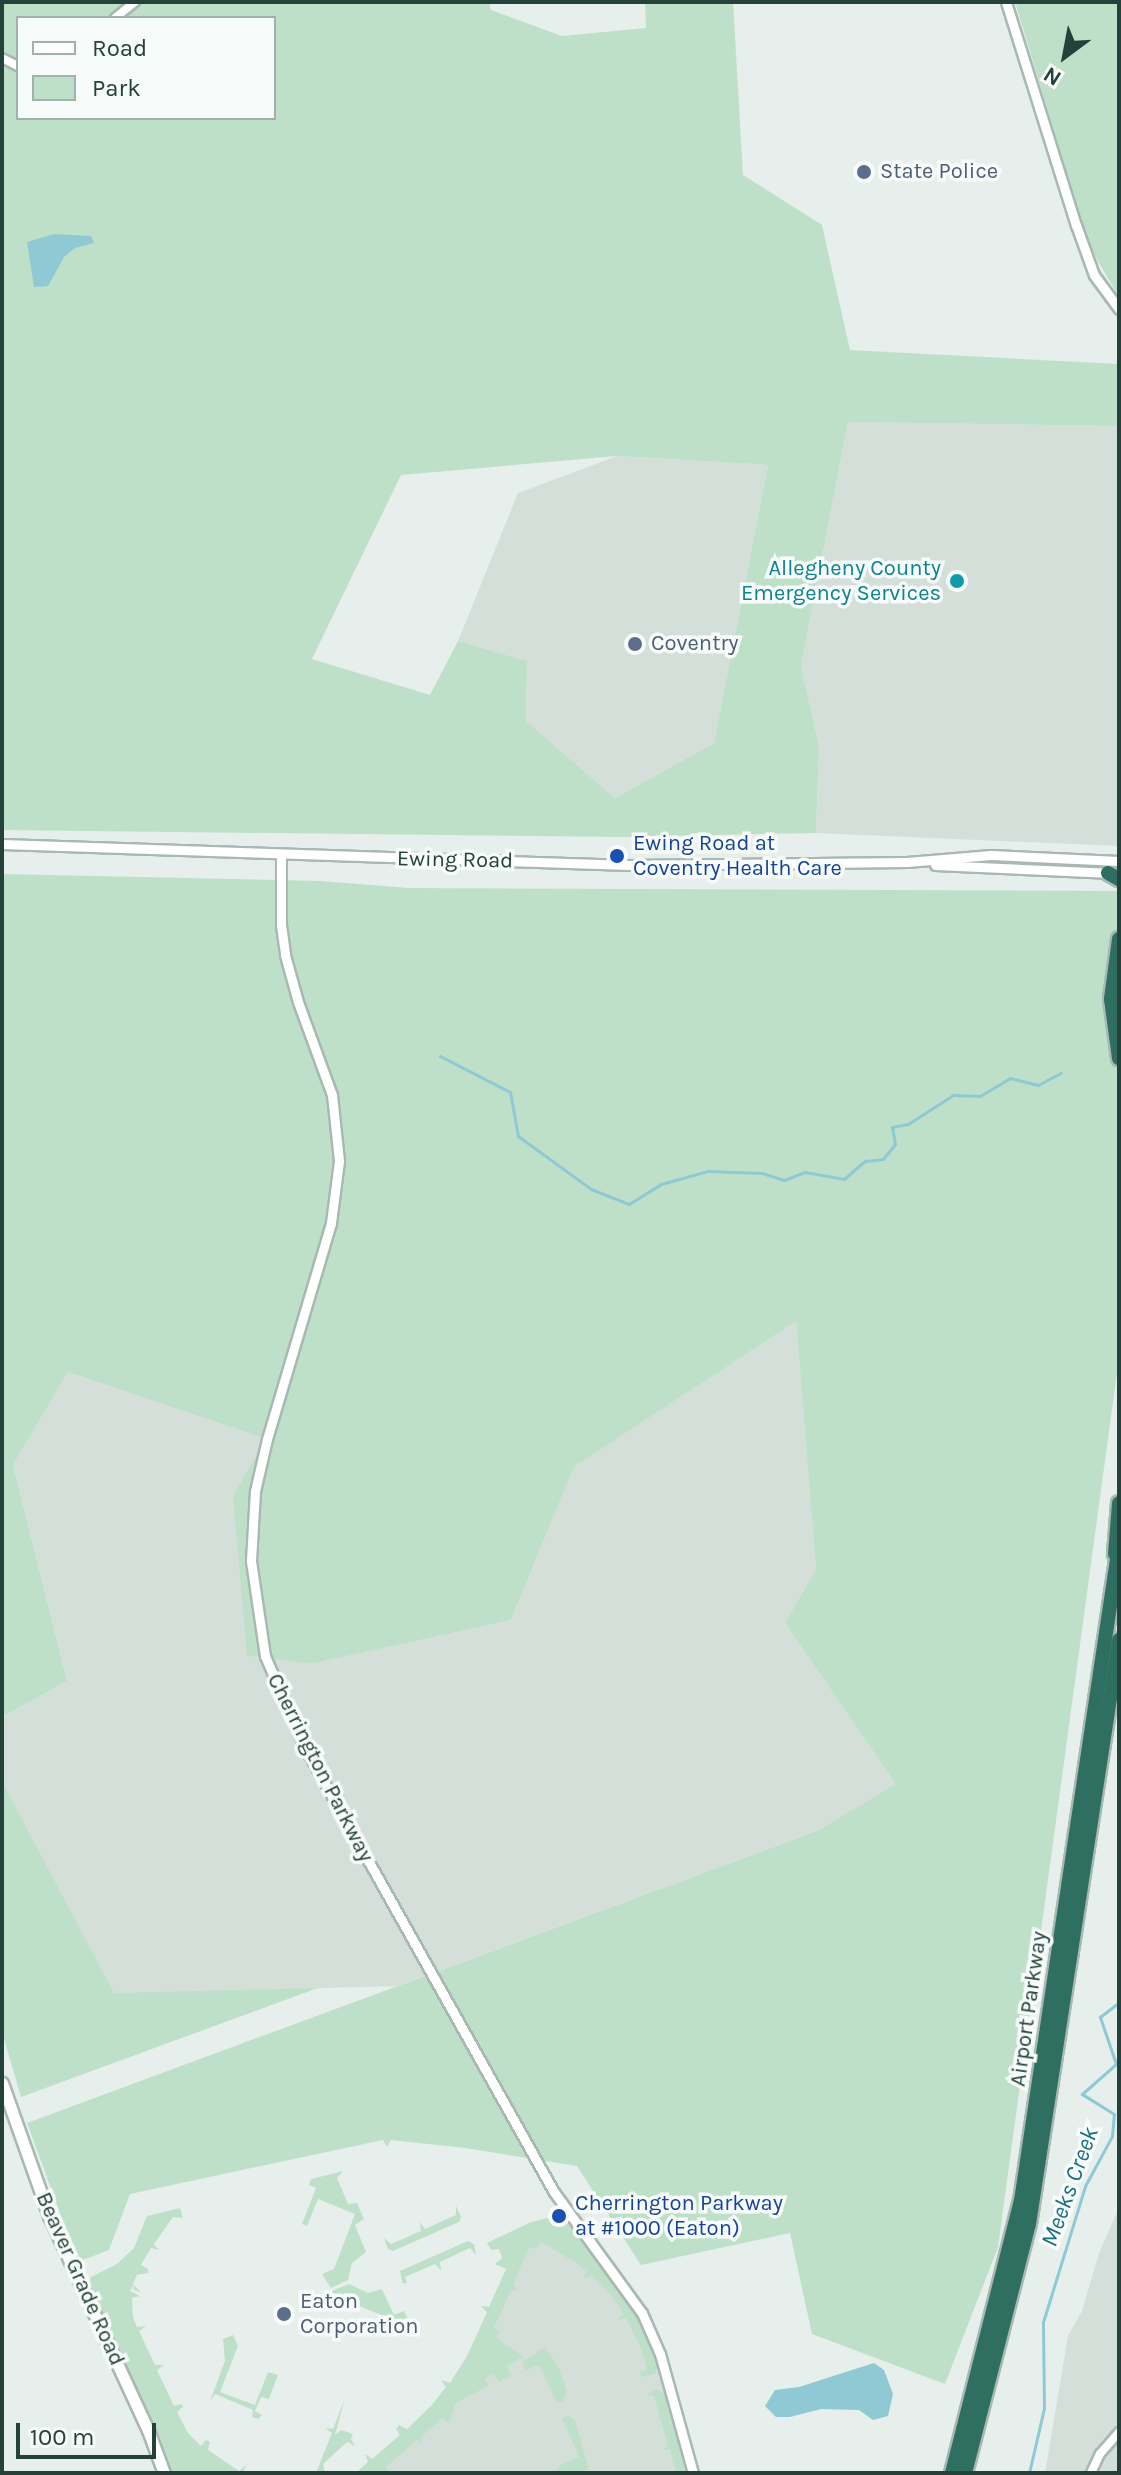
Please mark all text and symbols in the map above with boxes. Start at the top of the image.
legend [16,16,276,120]
north arrow [1025,16,1105,96]
text: Road [92,34,147,62]
text: N [1039,61,1066,92]
text: Park [92,74,141,102]
place label: State Police [880,159,998,185]
marker: State Police [855,163,873,181]
place label: Allegheny County Emergency Services [741,555,941,606]
marker: Allegheny County Emergency Services [948,572,966,590]
place label: Coventry [651,631,739,657]
marker: Coventry [626,635,644,653]
place label: Ewing Road at Coventry Health Care [633,830,842,882]
street label: Ewing Road [397,846,513,874]
marker: Ewing Road at Coventry Health Care [608,847,626,865]
street label: Cherrington Parkway [261,1669,379,1867]
street label: Airport Parkway [1005,1930,1053,2088]
water label: Meeks Creek [1035,2123,1105,2251]
street label: Beaver Grade Road [30,2188,130,2370]
place label: Cherrington Parkway at #1000 (Eaton) [575,2190,783,2242]
marker: Cherrington Parkway at #1000 (Eaton) [550,2207,568,2225]
place label: Eaton Corporation [300,2288,419,2340]
marker: Eaton Corporation [275,2305,293,2323]
scale bar [20,2407,160,2457]
text: 100 m [30,2423,95,2451]

